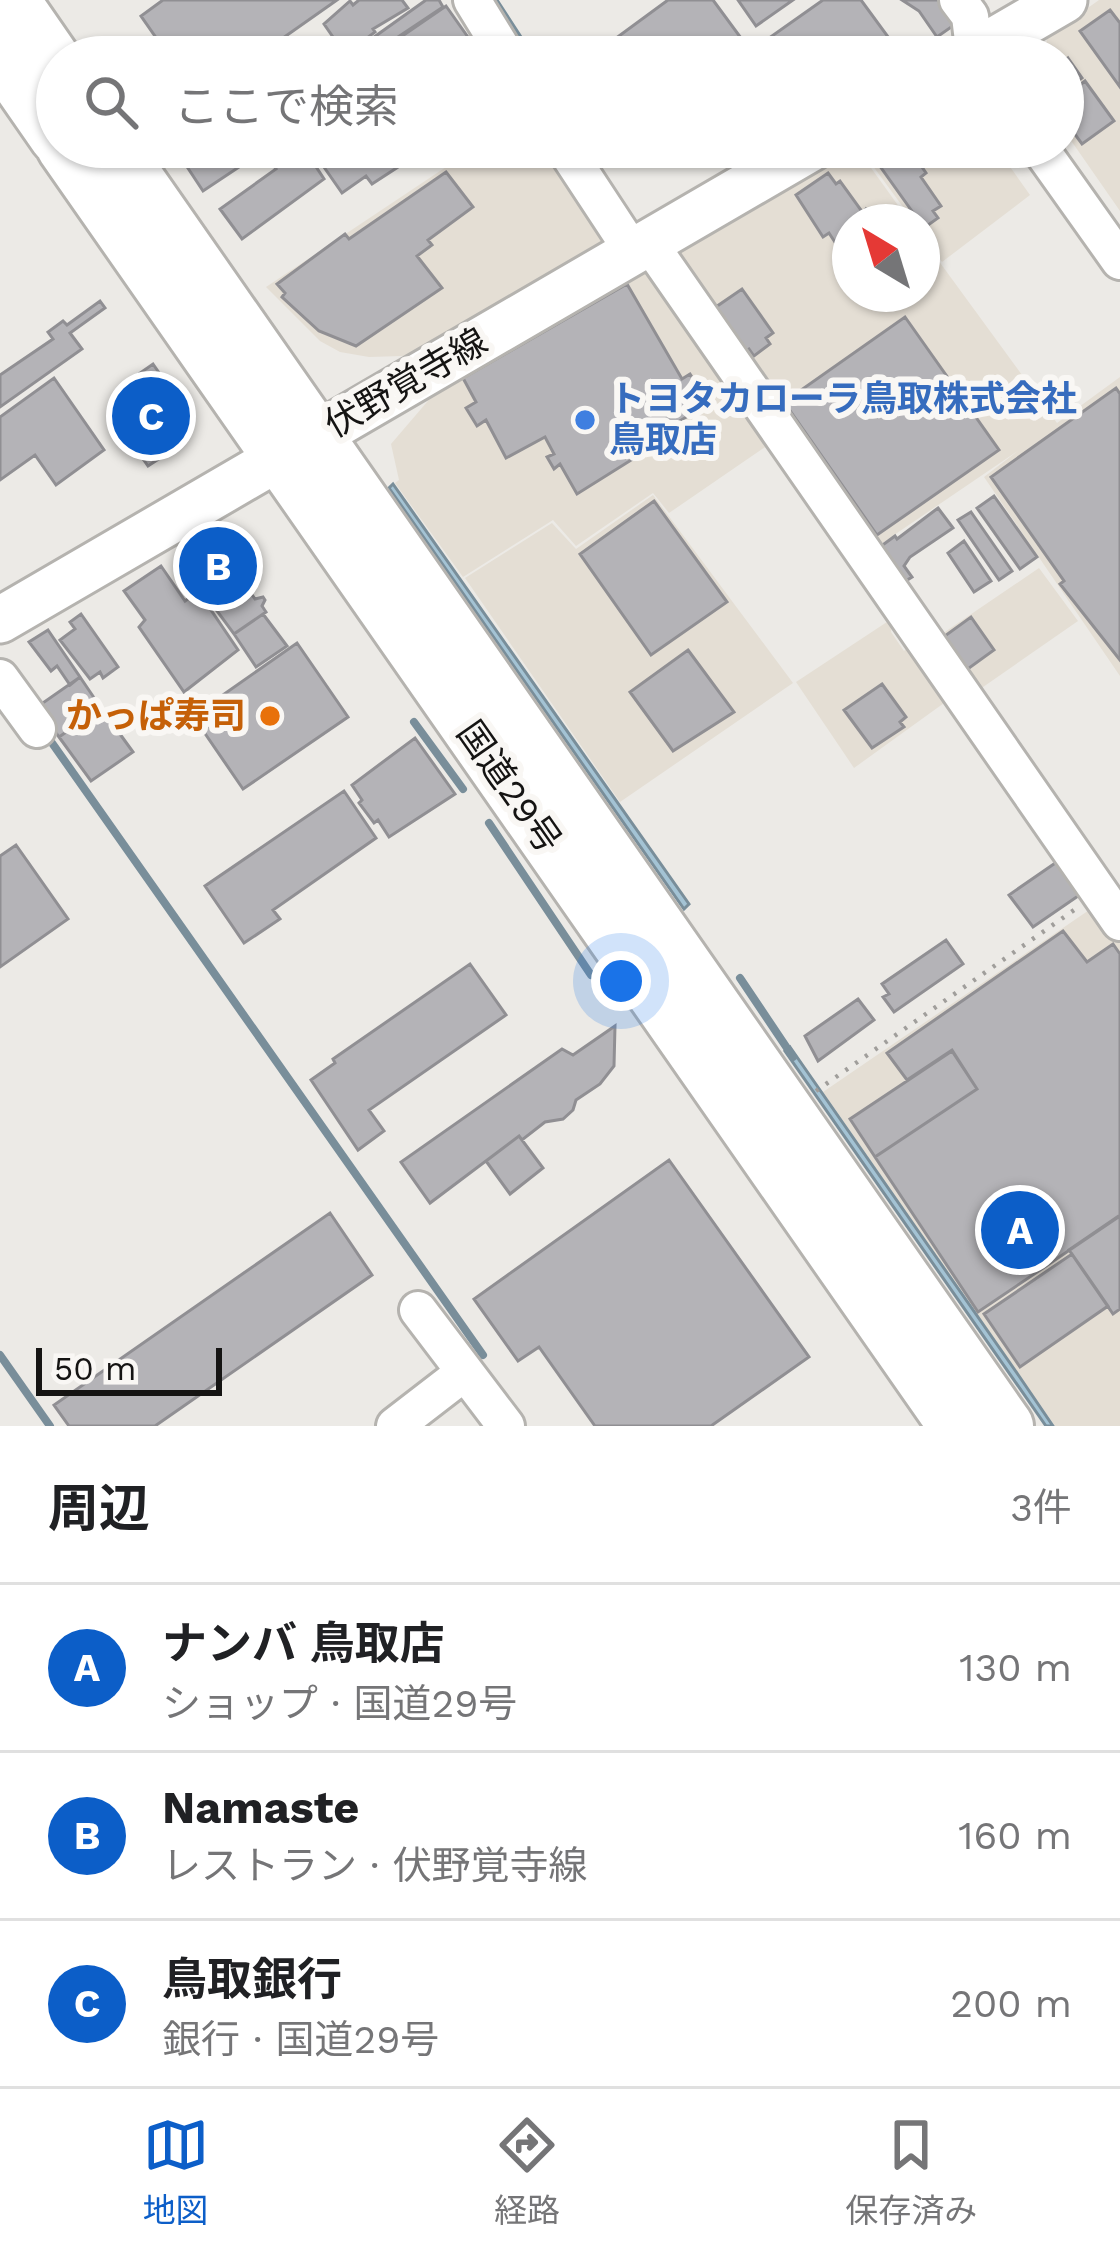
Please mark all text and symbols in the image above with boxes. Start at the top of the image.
search box [36,36,1084,168]
icon: search [78,69,144,135]
text: ここで検索 [174,80,399,133]
north arrow [832,204,940,312]
street label: 伏野覚寺線 [318,320,494,446]
pin: C [112,371,190,461]
place label: トヨタカローラ鳥取株式会社 鳥取店 [609,378,1077,461]
marker: トヨタカローラ鳥取株式会社 鳥取店 [572,407,598,433]
pin: B [179,521,257,611]
place label: かっぱ寿司 [66,695,246,737]
marker: かっぱ寿司 [257,703,283,729]
street label: 国道29号 [448,713,570,861]
your location [591,951,651,1011]
pin: A [981,1185,1059,1275]
scale bar [36,1342,222,1395]
text: 50 m [54,1349,136,1388]
text: 周辺 [48,1479,150,1538]
text: 3件 [1010,1485,1072,1530]
text: ナンバ 鳥取店 [162,1617,445,1670]
text: A [74,1645,100,1690]
text: 130 m [959,1645,1072,1690]
text: ショップ · 国道29号 [162,1681,517,1726]
text: Namaste [162,1781,359,1834]
text: B [74,1813,100,1858]
text: 160 m [958,1813,1072,1858]
text: レストラン · 伏野覚寺線 [162,1843,587,1888]
text: 鳥取銀行 [162,1953,342,2006]
text: C [74,1981,100,2026]
text: 200 m [950,1981,1072,2026]
text: 銀行 · 国道29号 [162,2017,439,2062]
tab: 地図 [143,2112,209,2232]
tab: 経路 [494,2112,560,2232]
tab: 保存済み [845,2112,977,2232]

